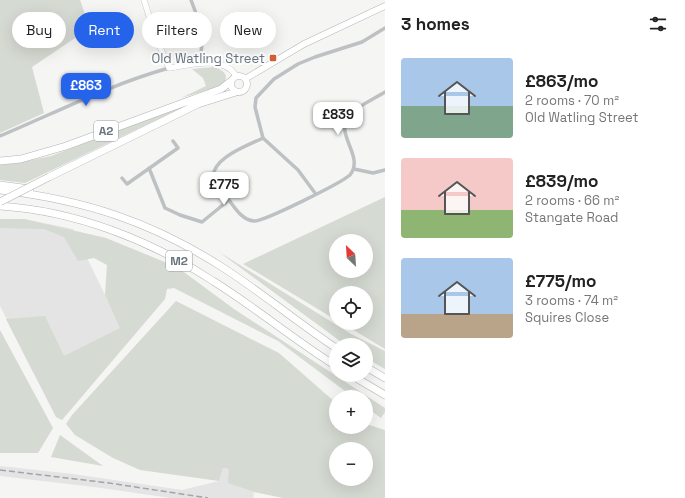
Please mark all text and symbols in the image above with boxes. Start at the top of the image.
chip: Buy [12,12,66,48]
chip: Rent [74,12,134,48]
chip: Filters [142,12,212,48]
chip: New [220,12,276,48]
text: 3 homes [401,13,470,35]
icon: filters [647,13,669,35]
place label: Old Watling Street [151,50,265,67]
marker: Old Watling Street [268,53,278,63]
text: £863/mo [525,70,598,92]
pin: £863 [62,73,110,107]
icon: home [433,74,481,122]
text: £863 [70,77,102,94]
text: 2 rooms · 70 m² [525,92,619,109]
pin: £839 [314,102,362,136]
text: £839 [322,106,354,123]
text: Old Watling Street [525,109,639,126]
road number: A2 [94,121,118,141]
text: £839/mo [525,170,598,192]
pin: £775 [200,172,248,206]
icon: home [433,174,481,222]
text: £775 [209,176,239,193]
text: 2 rooms · 66 m² [525,192,619,209]
text: Stangate Road [525,209,618,226]
north arrow [329,234,373,278]
map controls [329,234,373,486]
road number: M2 [166,251,192,271]
text: £775/mo [525,270,596,292]
icon: home [433,274,481,322]
button: locate [329,286,373,330]
text: 3 rooms · 74 m² [525,292,618,309]
text: Squires Close [525,309,609,326]
button: layers [329,338,373,382]
button: + [329,390,373,434]
button: − [329,442,373,486]

